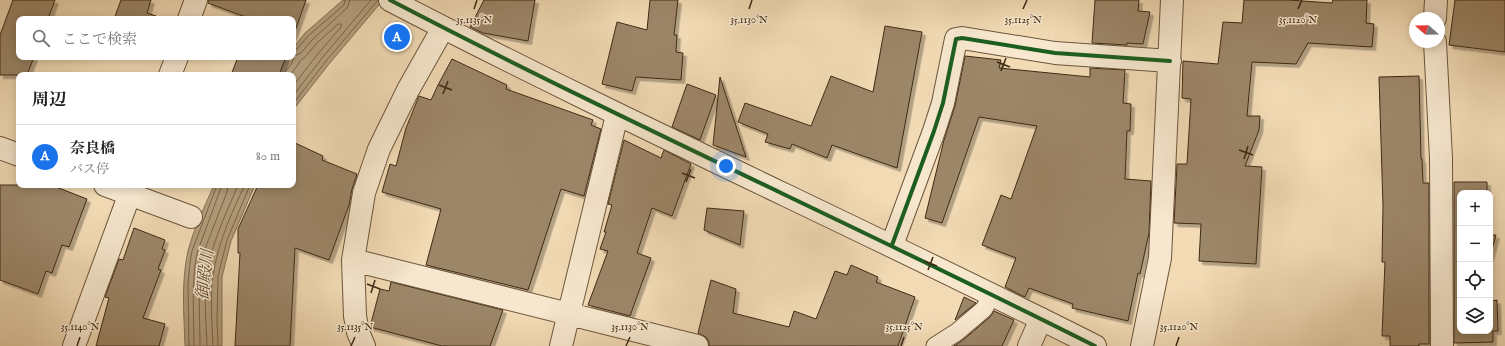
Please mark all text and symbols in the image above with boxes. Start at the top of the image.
north arrow [1409,12,1445,48]
text: 35.1135°N [456,14,492,27]
text: 35.1130°N [730,14,768,27]
text: 35.1125°N [1004,14,1042,27]
text: 35.1120°N [1279,14,1318,27]
search box [16,16,296,60]
pin: A [384,22,410,52]
icon: search [30,27,52,49]
text: ここで検索 [62,30,137,49]
text: 周辺 [32,90,66,111]
text: 奈良橋 [70,139,115,158]
text: A [41,148,49,165]
text: 80 m [256,148,280,165]
your location [716,156,736,176]
text: バス停 [70,161,109,178]
map controls [1457,190,1493,334]
button: + [1457,190,1493,226]
button: − [1457,226,1493,262]
water label: 御殿川 [193,247,219,301]
button: locate [1457,262,1493,298]
button: layers [1457,298,1493,334]
text: 35.1140°N [61,321,100,334]
text: 35.1135°N [337,321,373,334]
text: 35.1130°N [611,321,649,334]
text: 35.1125°N [885,321,923,334]
text: 35.1120°N [1160,321,1199,334]

